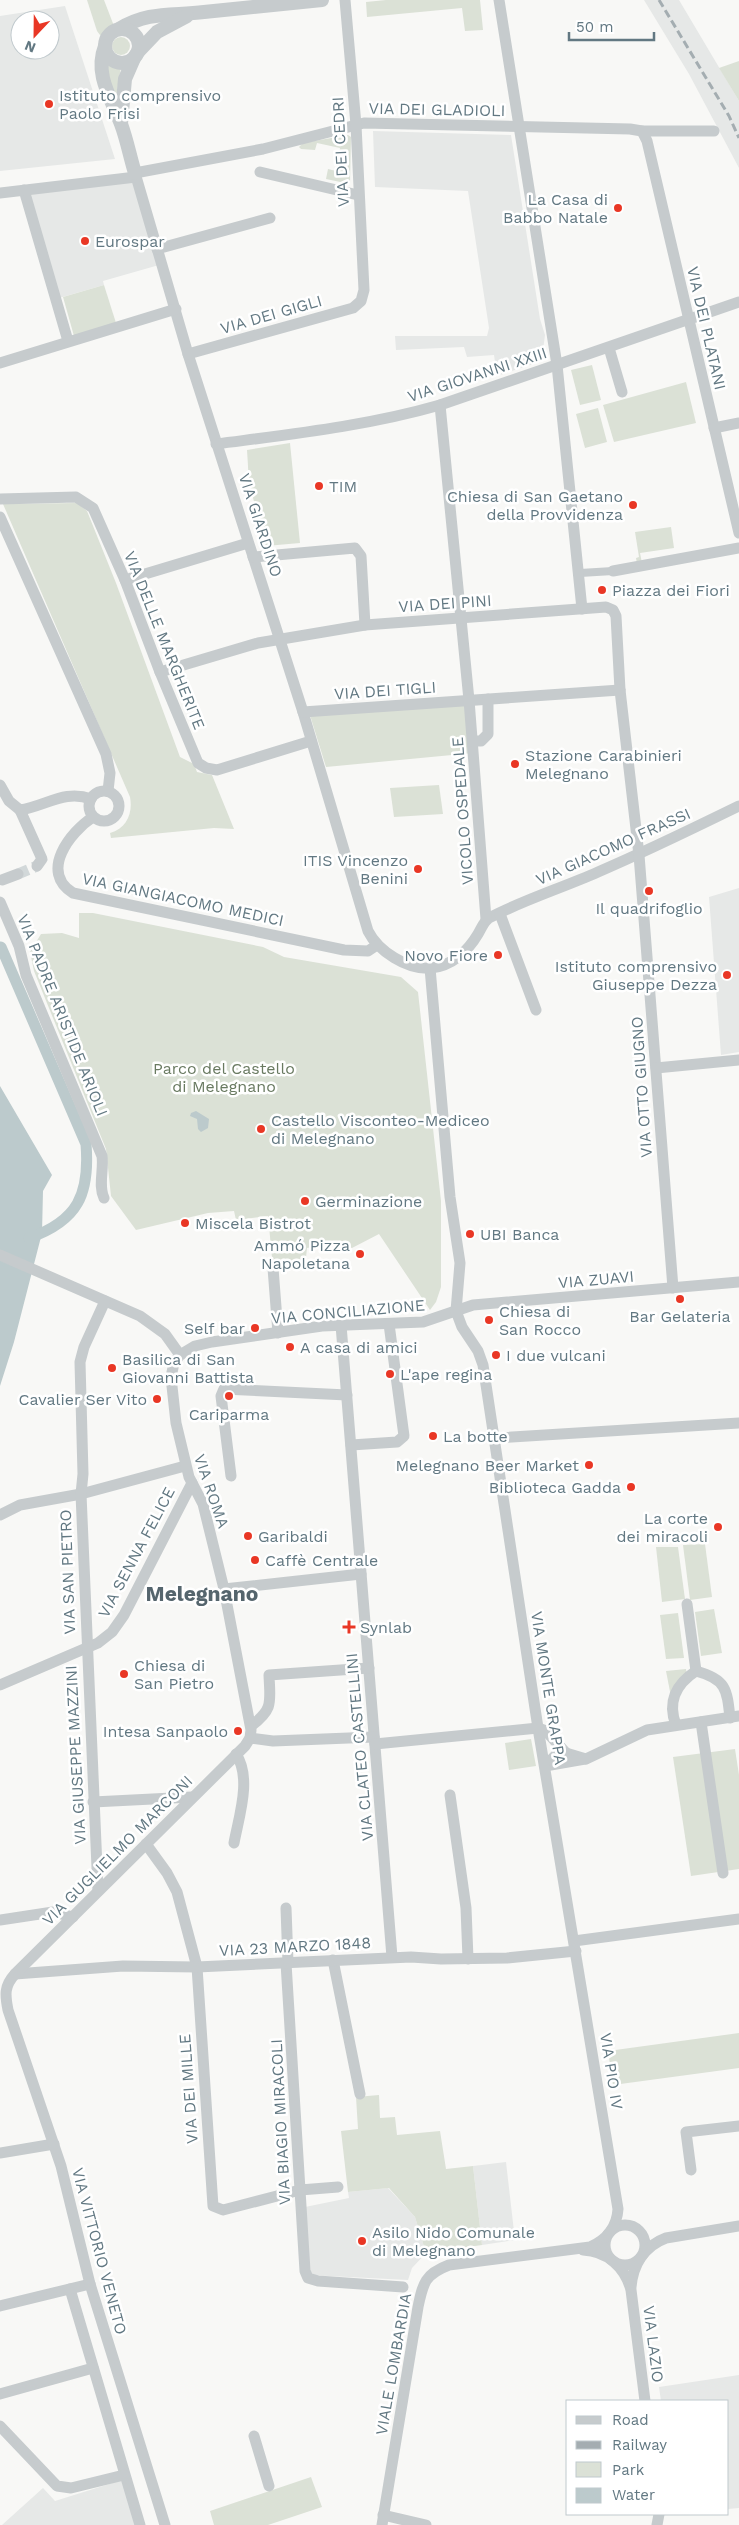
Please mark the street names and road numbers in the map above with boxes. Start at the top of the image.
street label: VIA DEI CEDRI [328,96,353,208]
street label: VIA DEI GLADIOLI [368,99,505,120]
street label: VIA DEI PLATANI [683,265,730,392]
street label: VIA DEI GIGLI [218,291,324,338]
street label: VIA GIOVANNI XXIII [405,343,549,406]
street label: VIA GIARDINO [235,471,286,579]
street label: VIA DELLE MARGHERITE [120,548,209,732]
street label: VIA DEI PINI [398,591,492,616]
street label: VIA DEI TIGLI [333,677,437,704]
street label: VICOLO OSPEDALE [448,736,477,886]
street label: VIA GIACOMO FRASSI [533,804,693,889]
street label: VIA GIANGIACOMO MEDICI [80,869,285,930]
street label: VIA PADRE ARISTIDE ARIOLI [13,911,112,1119]
street label: VIA OTTO GIUGNO [627,1016,656,1158]
street label: VIA ZUAVI [557,1267,635,1292]
street label: VIA CONCILIAZIONE [270,1295,426,1328]
street label: VIA ROMA [190,1452,233,1531]
street label: VIA SENNA FELICE [94,1484,179,1621]
street label: VIA SAN PIETRO [56,1509,79,1635]
street label: VIA MONTE GRAPPA [527,1610,570,1767]
street label: VIA CLATEO CASTELLINI [342,1652,377,1842]
street label: VIA GIUSEPPE MAZZINI [61,1665,90,1845]
street label: VIA GUGLIELMO MARCONI [38,1771,196,1929]
street label: VIA 23 MARZO 1848 [219,1933,372,1960]
street label: VIA PIO IV [596,2031,627,2111]
street label: VIA DEI MILLE [175,2033,202,2145]
street label: VIA BIAGIO MIRACOLI [267,2039,294,2205]
street label: VIA VITTORIO VENETO [68,2166,131,2337]
street label: VIALE LOMBARDIA [372,2291,415,2437]
street label: VIA LAZIO [639,2304,668,2384]

